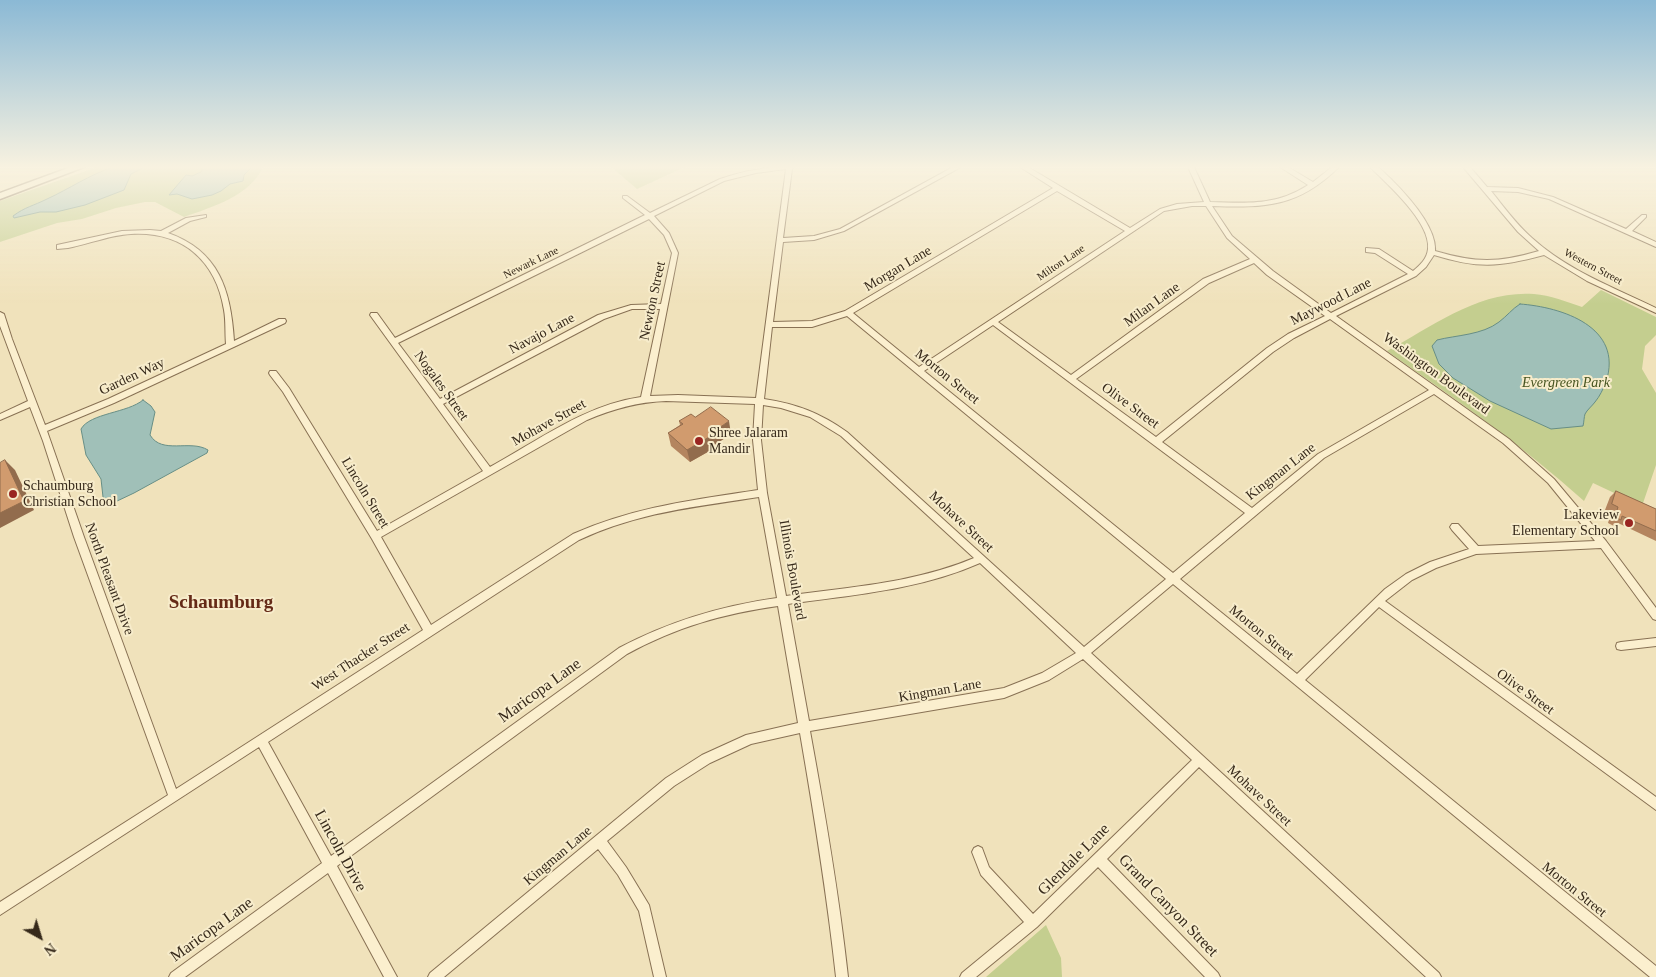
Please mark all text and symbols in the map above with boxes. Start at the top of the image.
street label: Morgan Lane [861,242,935,296]
street label: Milton Lane [1035,242,1087,284]
street label: Newark Lane [501,244,561,282]
street label: Western Street [1562,246,1624,288]
street label: Newton Street [636,260,670,342]
street label: Maywood Lane [1288,274,1374,330]
street label: Milan Lane [1121,279,1183,331]
street label: Navajo Lane [506,310,578,358]
street label: Washington Boulevard [1379,329,1493,419]
street label: Morton Street [911,346,983,408]
street label: Nogales Street [410,348,472,424]
street label: Garden Way [97,355,167,399]
park label: Evergreen Park [1522,375,1610,391]
street label: Olive Street [1098,379,1162,433]
street label: Mohave Street [509,396,589,450]
place label: Shree Jalaram Mandir [709,425,788,458]
marker: Shree Jalaram Mandir [693,435,705,447]
street label: Kingman Lane [1243,440,1319,504]
street label: Lincoln Street [337,455,393,531]
place label: Schaumburg Christian School [23,478,117,511]
marker: Schaumburg Christian School [7,488,19,500]
street label: Mohave Street [925,488,997,556]
place label: Lakeview Elementary School [1512,507,1619,540]
marker: Lakeview Elementary School [1623,517,1635,529]
street label: Illinois Boulevard [775,519,809,621]
street label: North Pleasant Drive [81,521,137,637]
district label: Schaumburg [169,592,273,614]
street label: Morton Street [1225,602,1297,664]
street label: West Thacker Street [309,619,413,695]
street label: Maricopa Lane [495,655,585,727]
street label: Olive Street [1493,665,1557,719]
street label: Kingman Lane [897,675,983,707]
street label: Mohave Street [1223,762,1295,830]
street label: Lincoln Drive [310,807,370,895]
street label: Glendale Lane [1034,820,1114,900]
street label: Kingman Lane [521,823,595,889]
street label: Grand Canyon Street [1114,851,1222,961]
street label: Morton Street [1538,859,1610,921]
street label: Maricopa Lane [167,894,257,966]
north arrow [15,912,65,962]
text: N [41,940,58,958]

